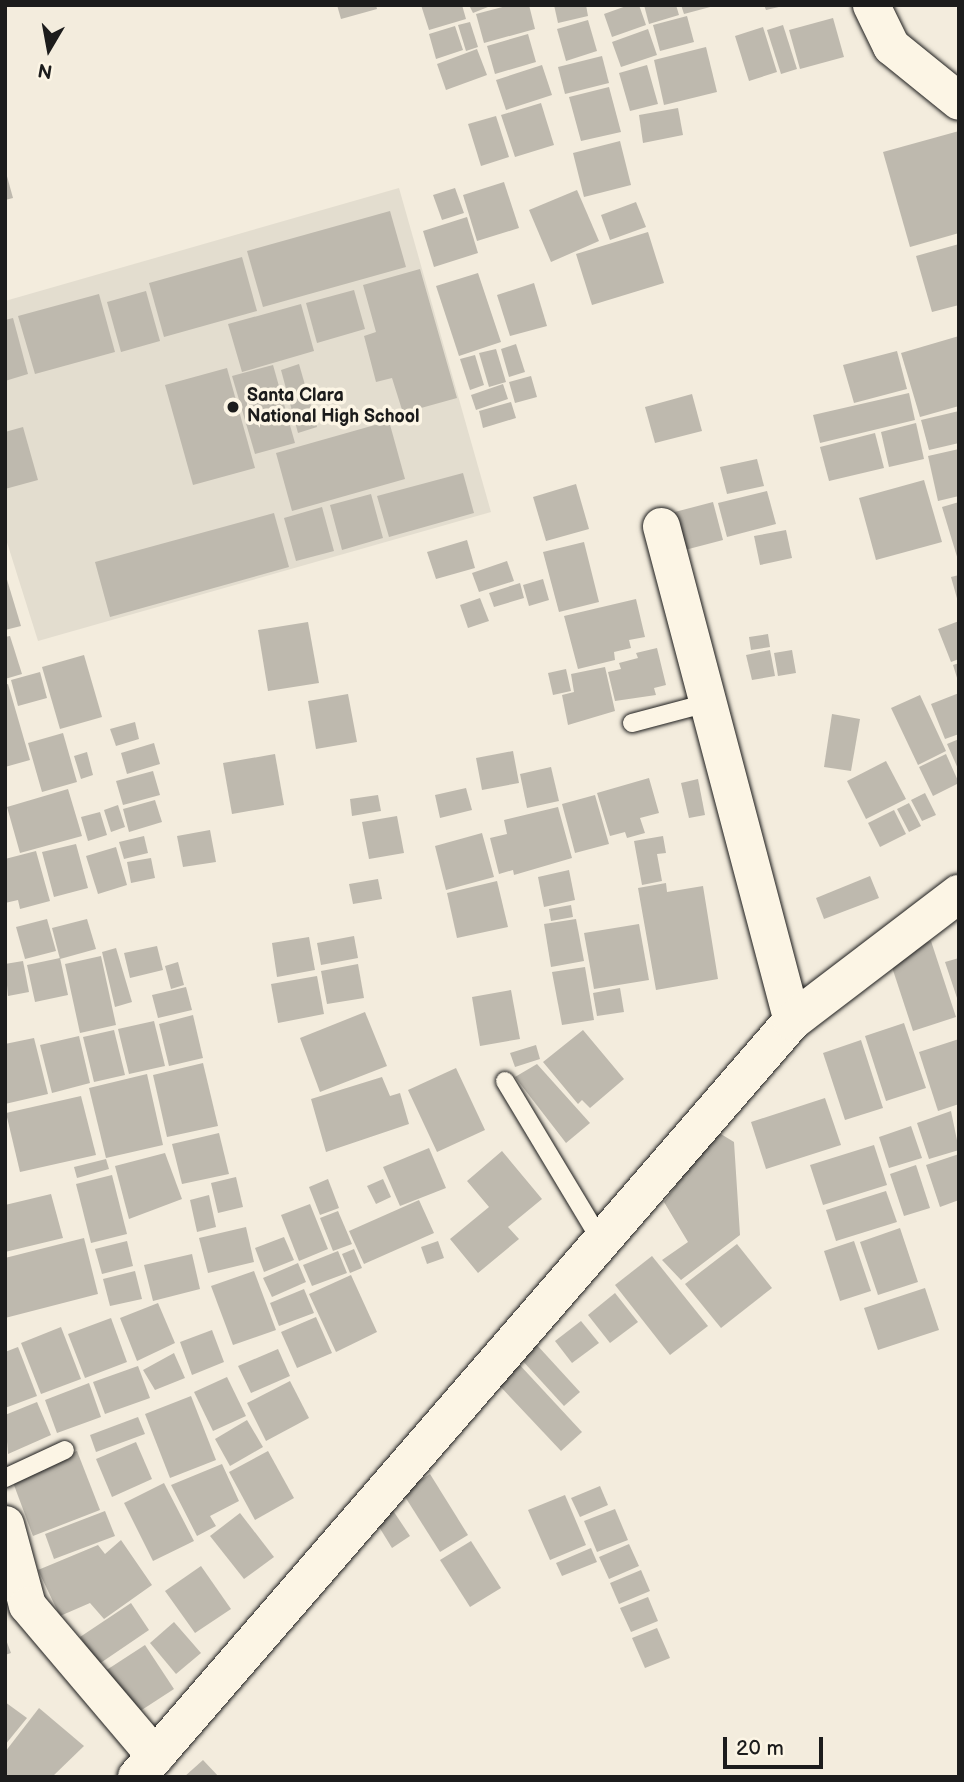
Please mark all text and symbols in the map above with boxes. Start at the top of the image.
north arrow [14,14,84,84]
text: N [36,58,54,83]
place label: Santa Clara National High School [247,386,420,428]
marker: Santa Clara National High School [225,399,241,415]
scale bar [726,1722,826,1766]
text: 20 m [736,1736,784,1761]

